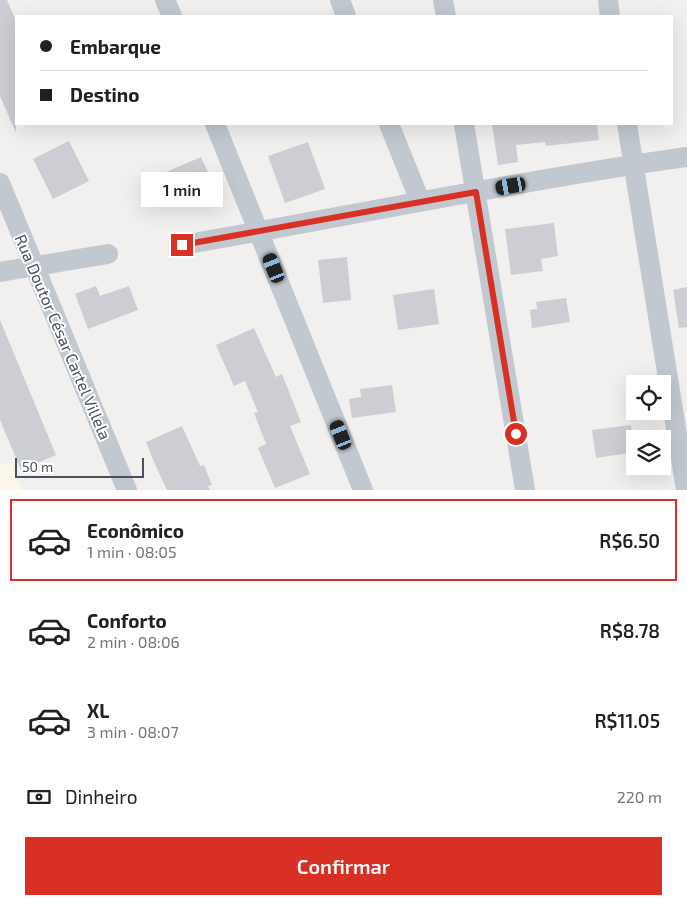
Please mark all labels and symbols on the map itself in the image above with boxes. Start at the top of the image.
callout: 1 min [141,172,223,208]
car [494,176,527,196]
street label: Rua Doutor César Cartel Villela [12,231,115,442]
route end [171,234,193,256]
car [261,251,286,285]
car [328,418,353,452]
route start [505,423,527,445]
scale bar [15,455,144,478]

